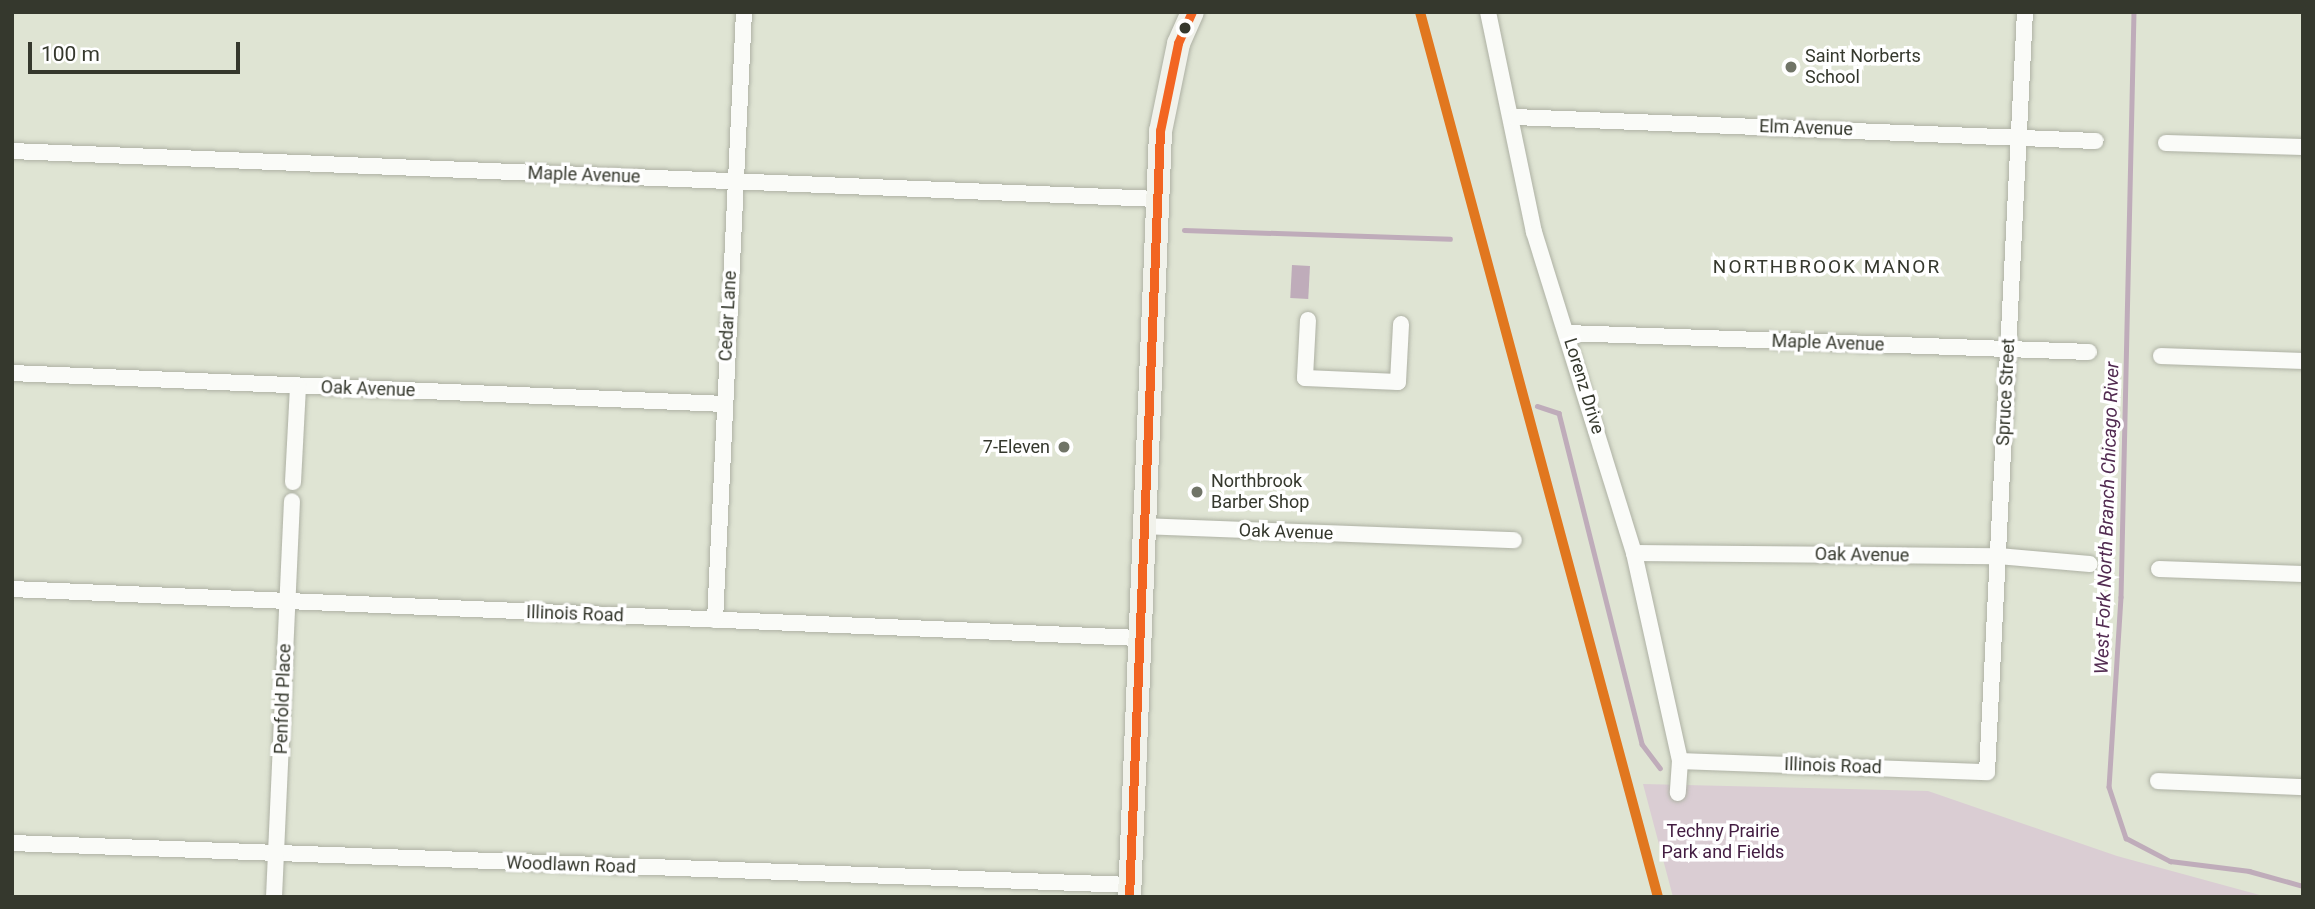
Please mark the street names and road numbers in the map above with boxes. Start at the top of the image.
street label: Elm Avenue [1759,116,1853,140]
street label: Maple Avenue [527,162,641,188]
street label: Cedar Lane [715,270,741,362]
street label: Maple Avenue [1771,330,1885,356]
street label: Lorenz Drive [1559,335,1609,437]
street label: Spruce Street [1992,338,2020,446]
street label: Oak Avenue [320,377,416,401]
street label: Oak Avenue [1238,520,1334,544]
street label: Oak Avenue [1815,543,1909,567]
street label: Illinois Road [526,602,624,626]
street label: Penfold Place [270,643,296,755]
street label: Illinois Road [1784,754,1882,778]
street label: Woodlawn Road [506,852,636,878]

